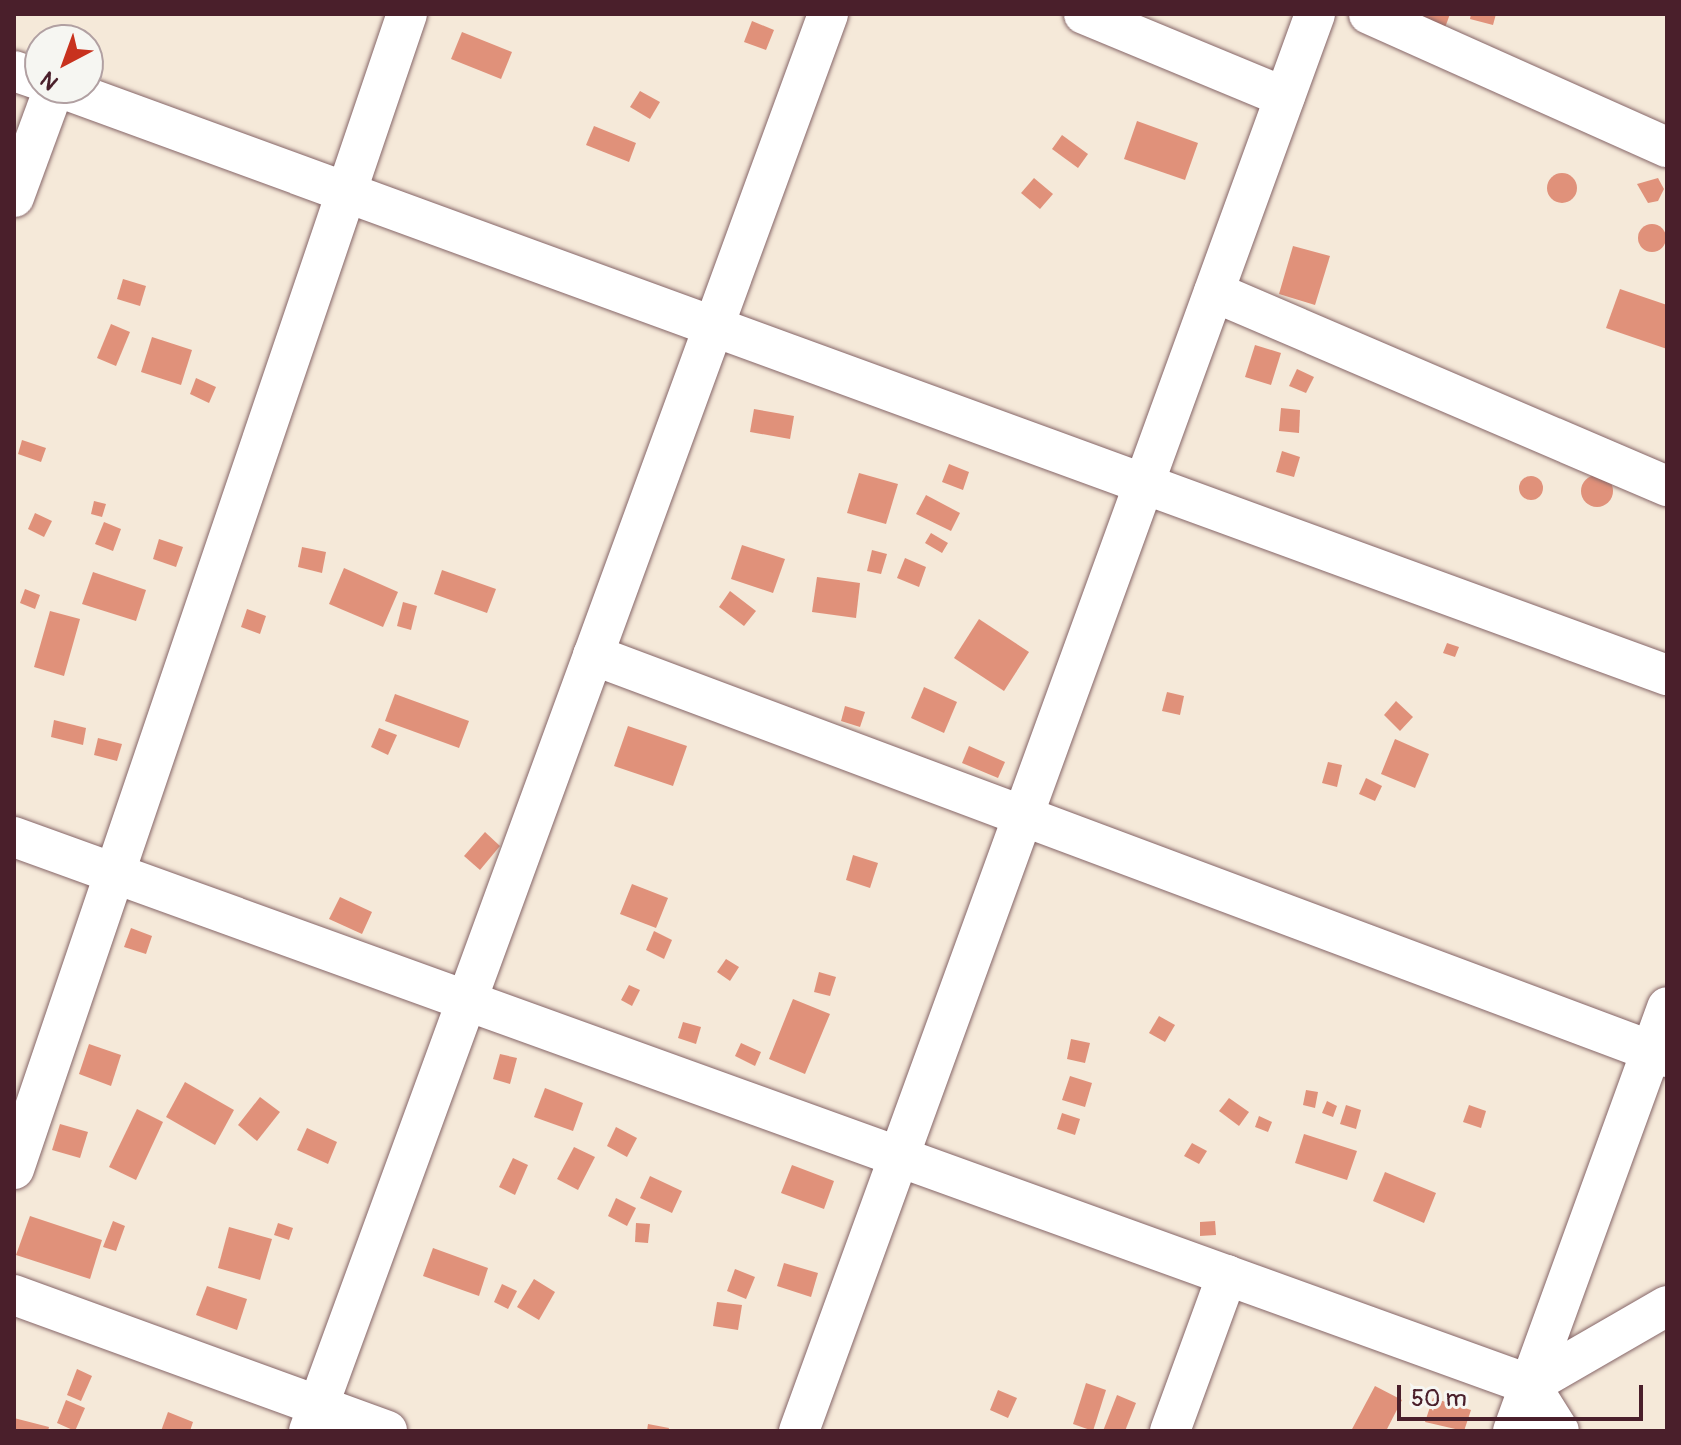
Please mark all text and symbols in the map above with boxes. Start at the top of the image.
north arrow [24,24,104,104]
text: N [35,65,64,96]
scale bar [1401,1369,1647,1419]
text: 50 m [1411,1384,1467,1413]

